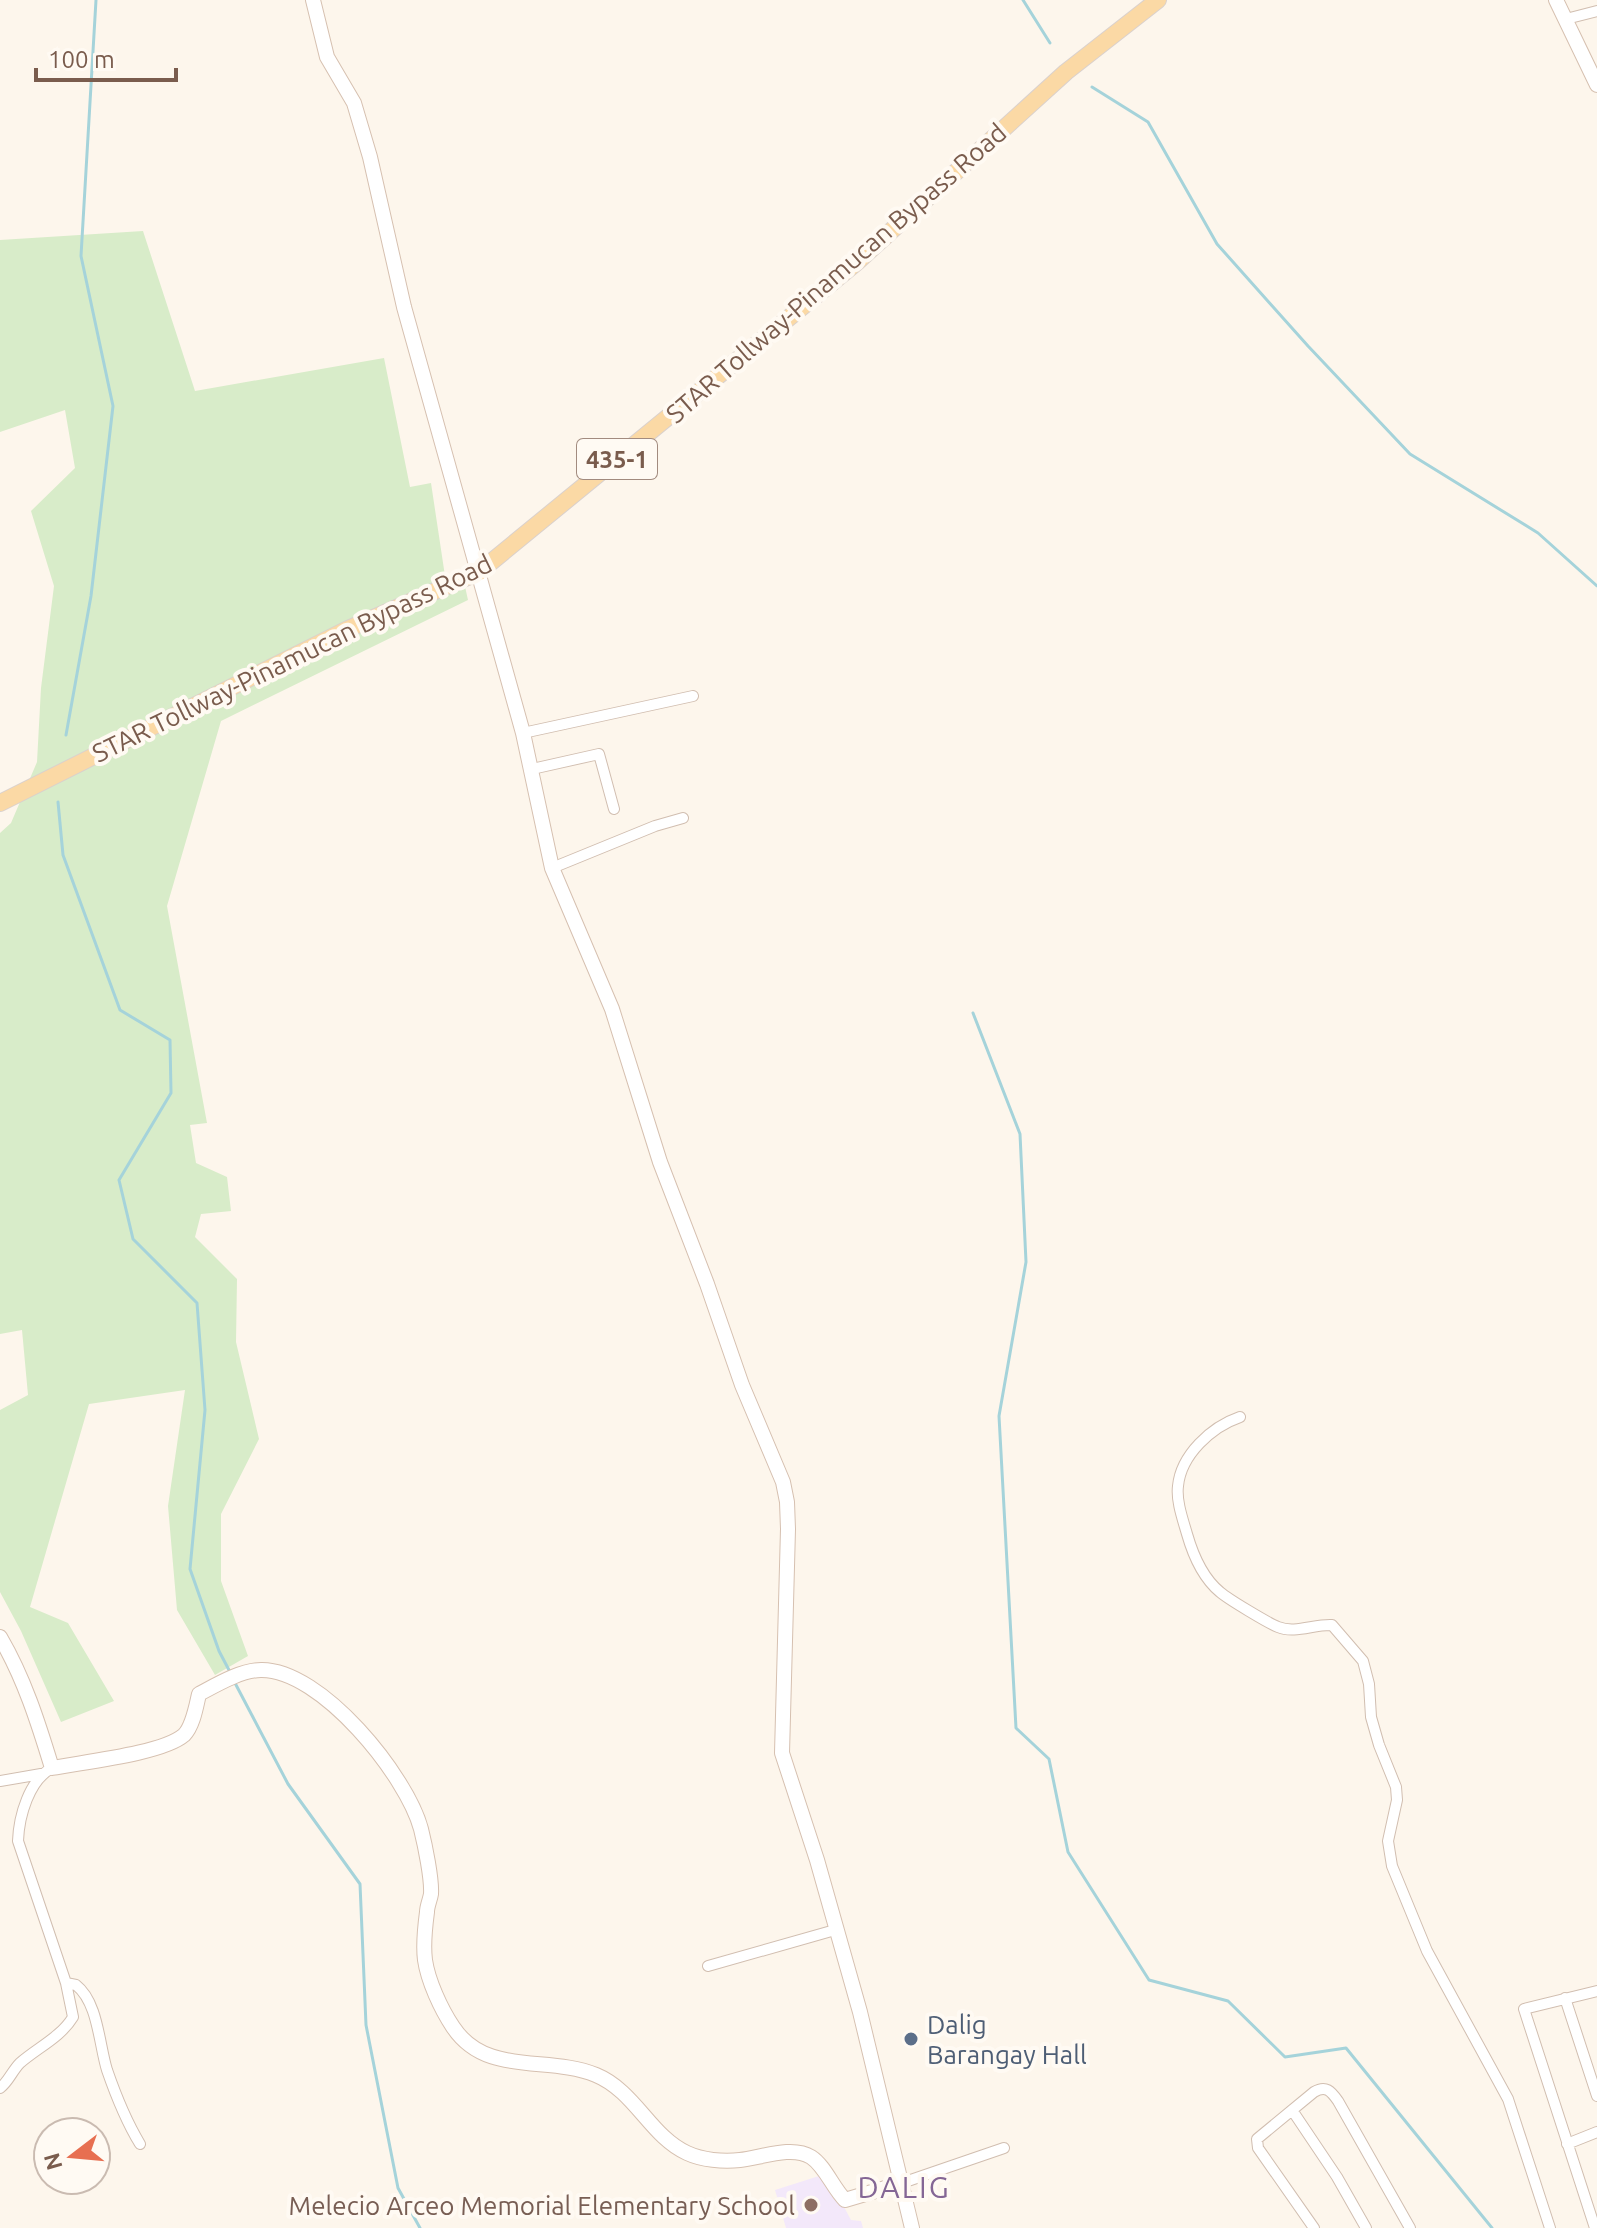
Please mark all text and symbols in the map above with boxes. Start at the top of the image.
scale bar [36,32,176,82]
text: 100 m [48,46,115,73]
street label: STAR Tollway-Pinamucan Bypass Road [660,117,1012,429]
road number: 435-1 [577,439,657,479]
street label: STAR Tollway-Pinamucan Bypass Road [88,548,496,768]
place label: Dalig Barangay Hall [927,2010,1087,2069]
marker: Dalig Barangay Hall [902,2030,920,2048]
north arrow [32,2116,112,2196]
text: N [38,2150,67,2173]
district label: DALIG [857,2170,951,2204]
place label: Melecio Arceo Memorial Elementary School [289,2191,795,2220]
marker: Melecio Arceo Memorial Elementary School [802,2196,820,2214]

